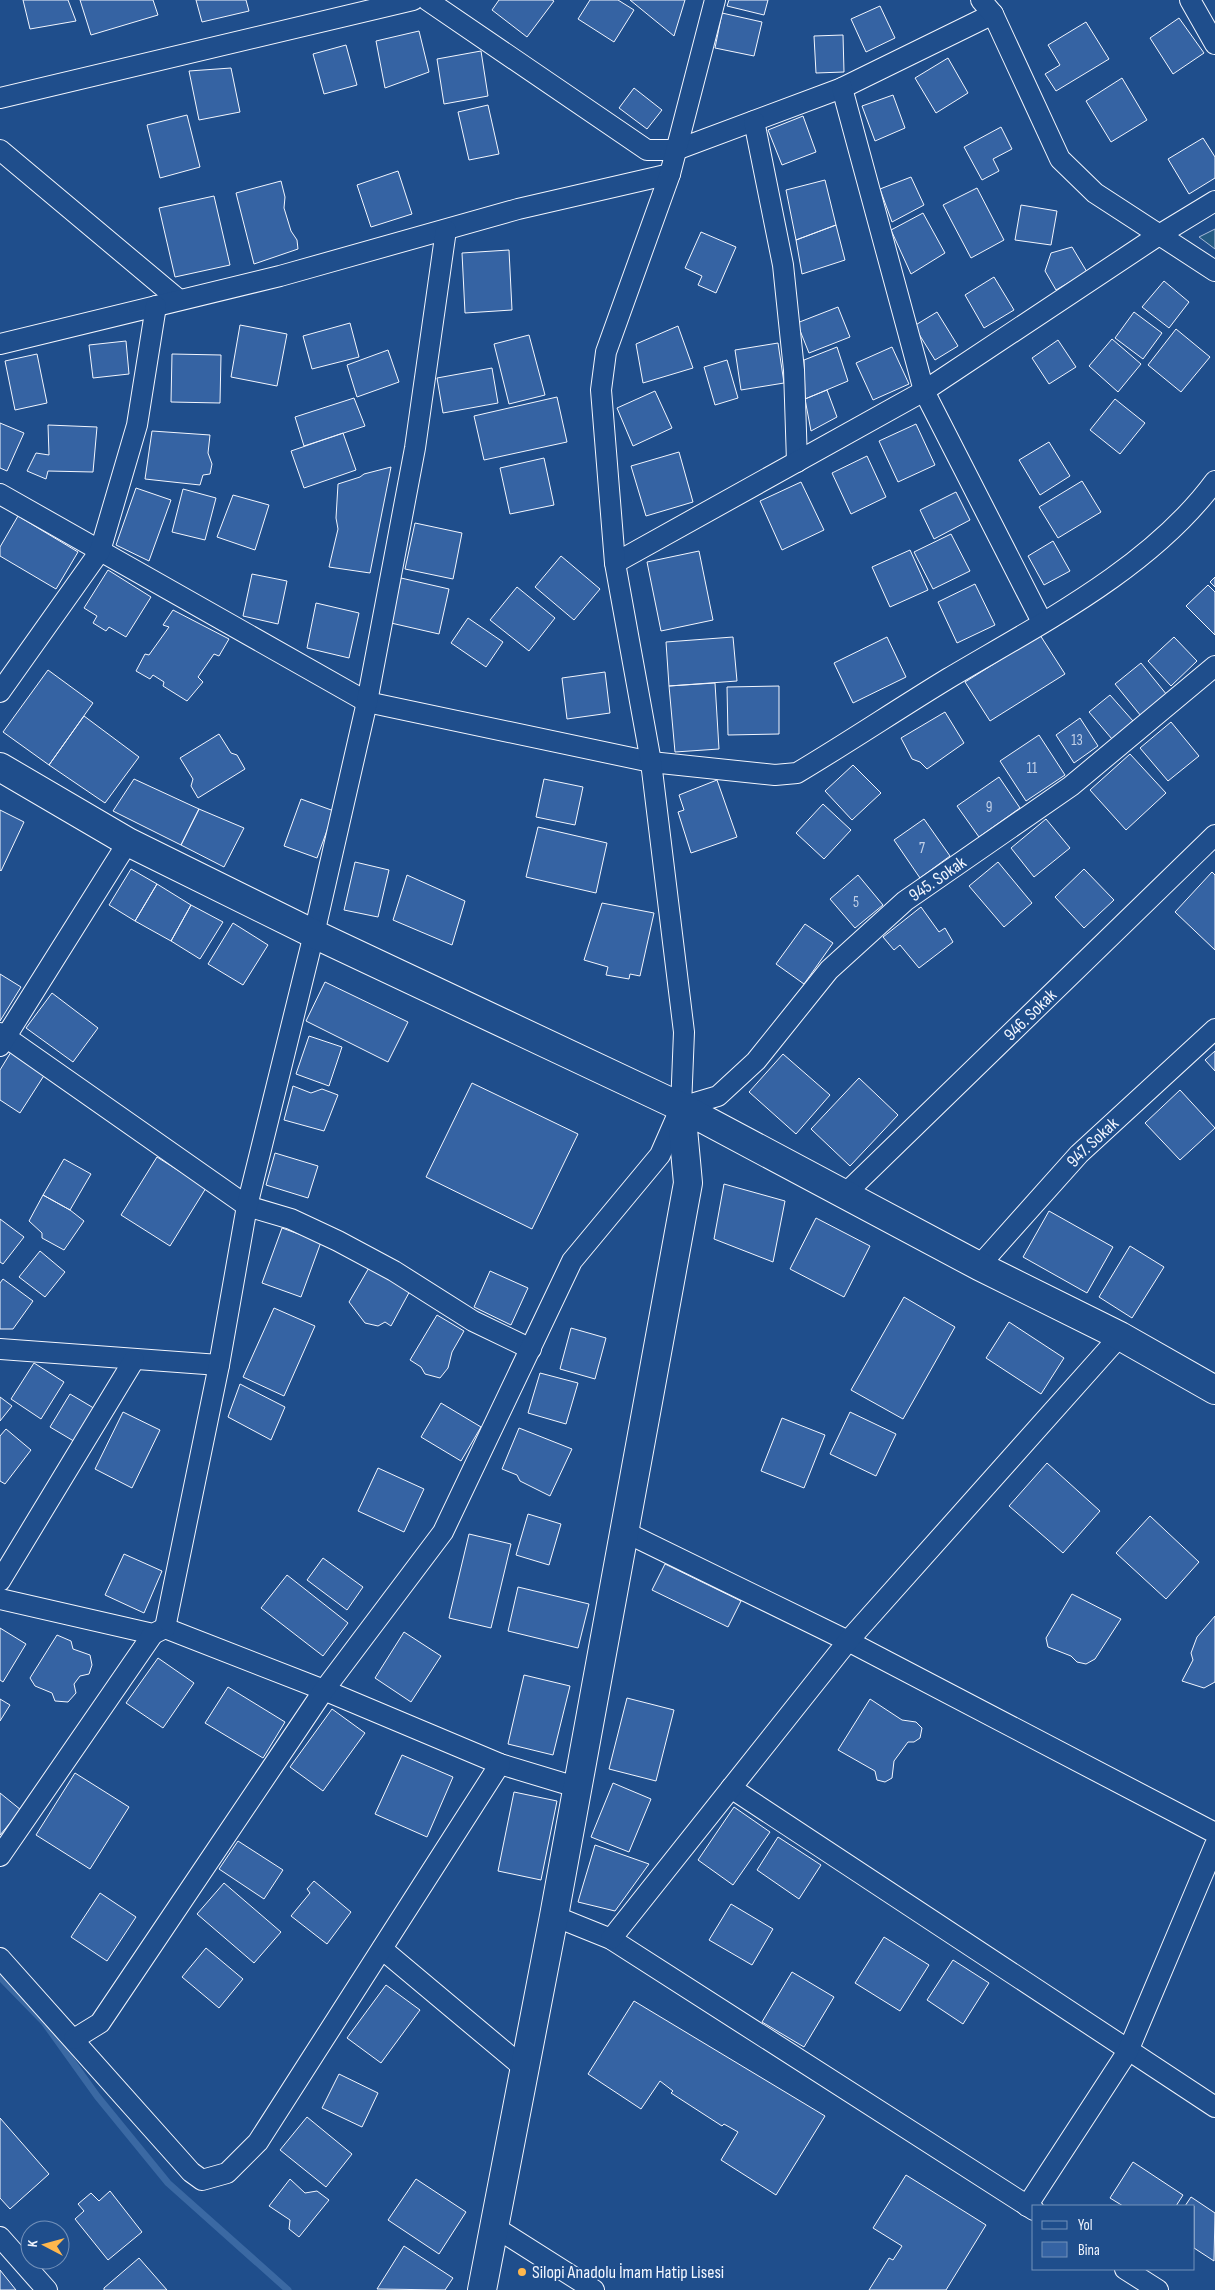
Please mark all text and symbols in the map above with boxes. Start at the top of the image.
house number: 13 [1071,731,1083,750]
house number: 11 [1027,759,1038,778]
house number: 9 [986,798,992,817]
house number: 7 [919,839,925,858]
street label: 945. Sokak [905,852,970,906]
house number: 5 [853,893,859,912]
street label: 946. Sokak [1000,985,1061,1045]
street label: 947. Sokak [1062,1113,1123,1172]
legend [1032,2205,1195,2270]
text: Yol [1078,2216,1093,2235]
north arrow [20,2220,70,2270]
text: K [24,2239,41,2248]
text: Bina [1078,2241,1100,2260]
place label: Silopi Anadolu İmam Hatip Lisesi [532,2262,724,2283]
marker: Silopi Anadolu İmam Hatip Lisesi [516,2266,528,2278]

